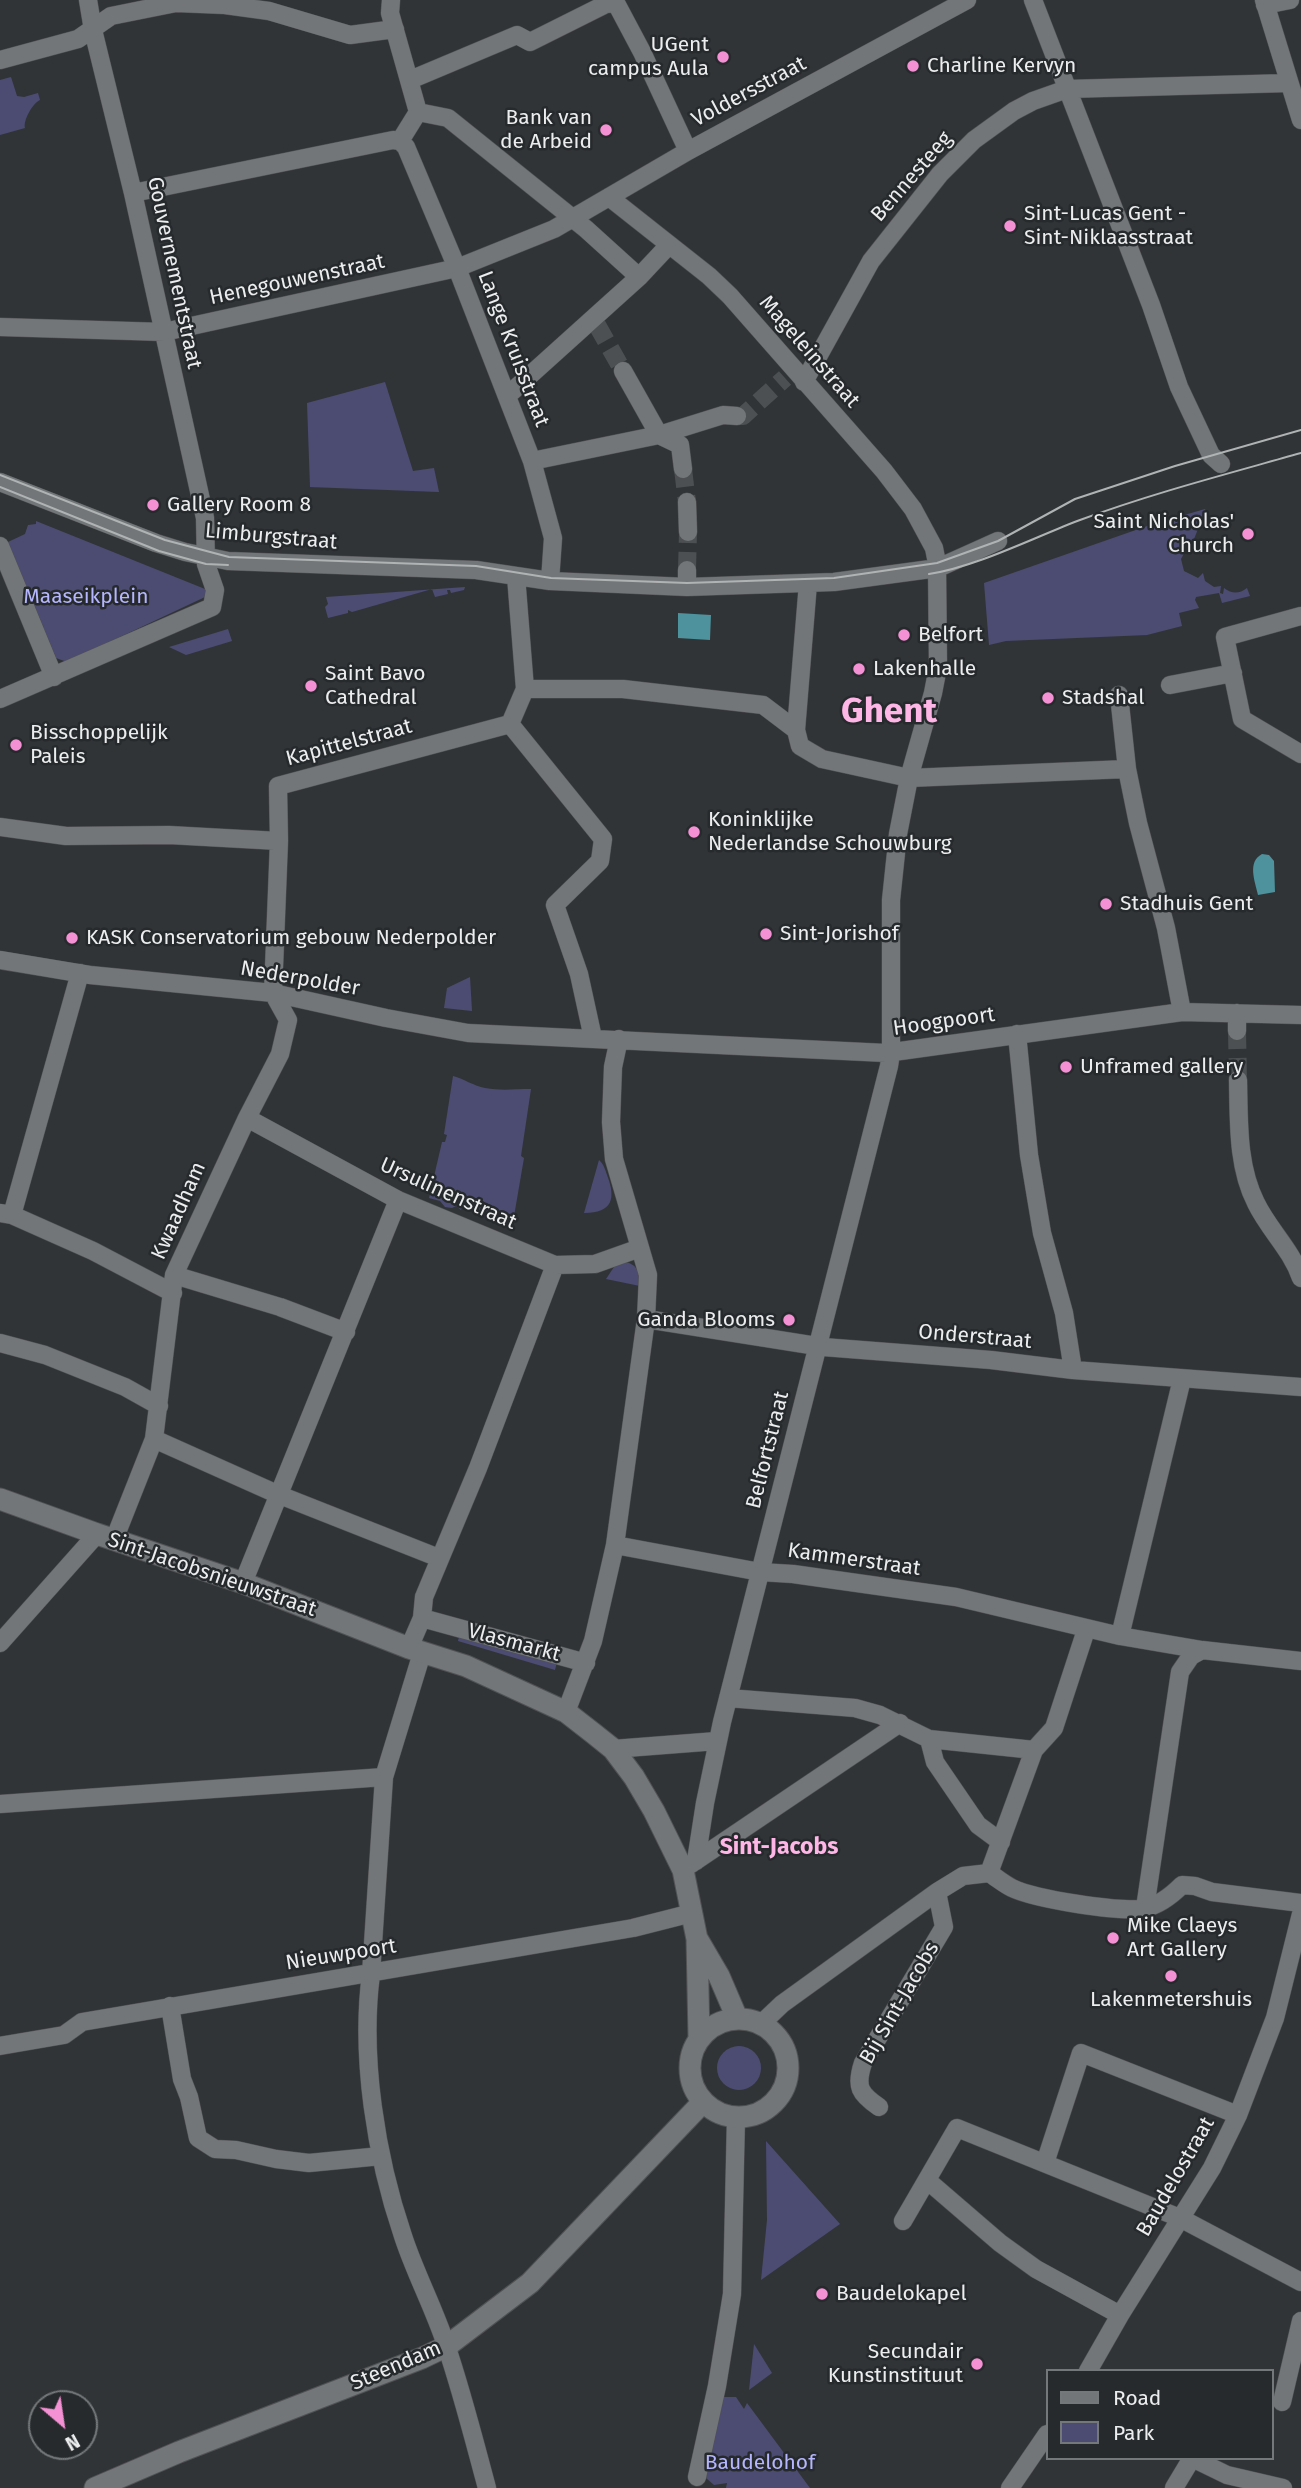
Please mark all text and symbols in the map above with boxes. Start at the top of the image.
place label: UGent campus Aula [588,32,709,82]
marker: UGent campus Aula [715,49,731,65]
street label: Voldersstraat [687,51,811,133]
place label: Charline Kervyn [927,53,1076,79]
marker: Charline Kervyn [905,58,921,74]
place label: Bank van de Arbeid [500,105,592,155]
marker: Bank van de Arbeid [598,122,614,138]
street label: Bennesteeg [866,127,958,227]
street label: Gouvernementstraat [141,175,207,371]
place label: Sint-Lucas Gent - Sint-Niklaasstraat [1024,201,1193,251]
marker: Sint-Lucas Gent - Sint-Niklaasstraat [1002,218,1018,234]
street label: Henegouwenstraat [207,249,387,311]
street label: Lange Kruisstraat [472,268,554,430]
street label: Mageleinstraat [753,291,865,413]
place label: Gallery Room 8 [167,492,311,518]
marker: Gallery Room 8 [145,497,161,513]
place label: Saint Nicholas' Church [1094,509,1234,559]
street label: Limburgstraat [204,519,338,555]
marker: Saint Nicholas' Church [1240,526,1256,542]
park label: Maaseikplein [24,584,148,610]
place label: Belfort [918,622,983,648]
marker: Belfort [896,627,912,643]
place label: Lakenhalle [873,656,976,682]
place label: Saint Bavo Cathedral [325,661,426,711]
marker: Lakenhalle [851,661,867,677]
marker: Saint Bavo Cathedral [303,678,319,694]
place label: Stadshal [1062,685,1144,711]
marker: Stadshal [1040,690,1056,706]
district label: Ghent [841,691,937,733]
street label: Kapittelstraat [283,714,415,772]
place label: Bisschoppelijk Paleis [30,720,168,770]
marker: Bisschoppelijk Paleis [8,737,24,753]
place label: Koninklijke Nederlandse Schouwburg [708,807,952,857]
marker: Koninklijke Nederlandse Schouwburg [686,824,702,840]
place label: Stadhuis Gent [1120,891,1253,917]
marker: Stadhuis Gent [1098,896,1114,912]
place label: Sint-Jorishof [780,921,899,947]
place label: KASK Conservatorium gebouw Nederpolder [86,925,496,951]
marker: Sint-Jorishof [758,926,774,942]
marker: KASK Conservatorium gebouw Nederpolder [64,930,80,946]
street label: Nederpolder [238,956,362,1002]
street label: Hoogpoort [892,1002,996,1042]
place label: Unframed gallery [1080,1054,1243,1080]
marker: Unframed gallery [1058,1059,1074,1075]
street label: Ursulinenstraat [376,1153,520,1235]
street label: Kwaadham [146,1158,212,1264]
place label: Ganda Blooms [637,1307,775,1333]
marker: Ganda Blooms [781,1312,797,1328]
street label: Onderstraat [917,1319,1033,1355]
street label: Belfortstraat [741,1389,795,1511]
street label: Sint-Jacobsnieuwstraat [104,1527,320,1623]
street label: Kammerstraat [786,1538,922,1582]
street label: Vlasmarkt [465,1619,563,1667]
district label: Sint-Jacobs [720,1834,838,1862]
place label: Mike Claeys Art Gallery [1127,1913,1237,1963]
marker: Mike Claeys Art Gallery [1105,1930,1121,1946]
street label: Nieuwpoort [284,1934,398,1976]
street label: Bij Sint-Jacobs [855,1937,945,2069]
marker: Lakenmetershuis [1163,1968,1179,1984]
place label: Lakenmetershuis [1090,1987,1252,2013]
street label: Baudelostraat [1132,2113,1220,2241]
place label: Baudelokapel [836,2281,967,2307]
marker: Baudelokapel [814,2286,830,2302]
street label: Steendam [347,2336,445,2396]
place label: Secundair Kunstinstituut [828,2339,963,2389]
marker: Secundair Kunstinstituut [969,2356,985,2372]
legend [1046,2369,1273,2460]
text: Road [1113,2385,1161,2411]
north arrow [28,2390,98,2460]
text: Park [1113,2420,1154,2446]
text: N [61,2429,84,2455]
park label: Baudelohof [705,2450,815,2476]

